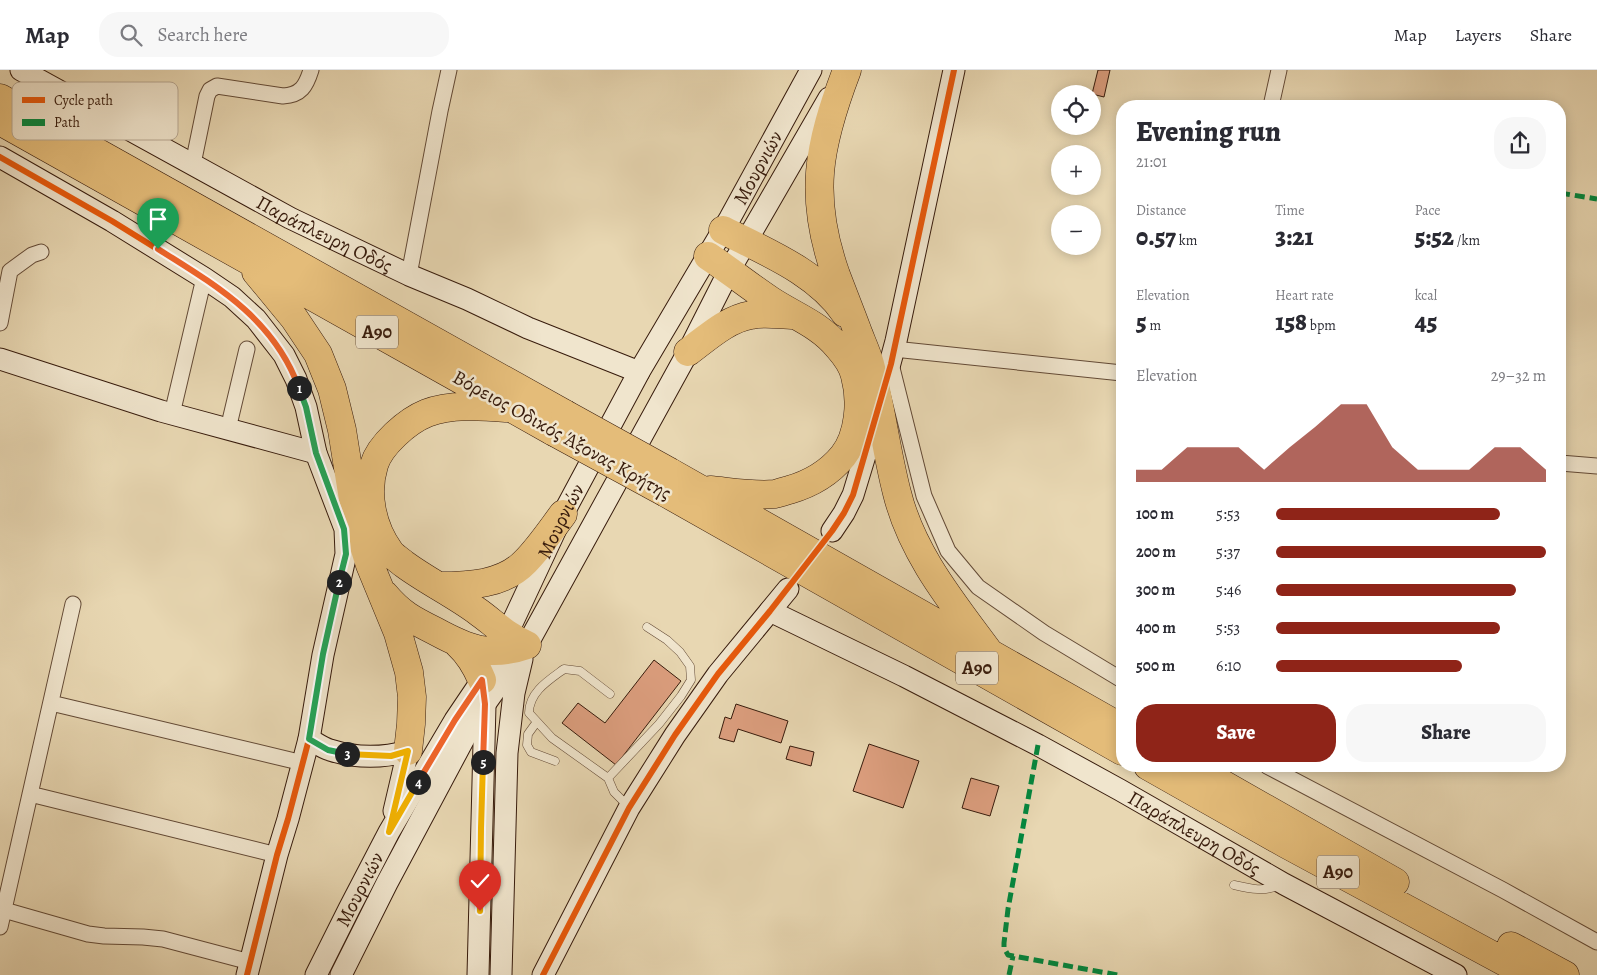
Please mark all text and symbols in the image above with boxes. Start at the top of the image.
search box [99,12,449,57]
text: Map [25,19,69,51]
icon: search [117,21,145,49]
text: Search here [157,22,248,48]
text: Map [1394,23,1427,47]
text: Layers [1455,23,1502,47]
text: Share [1530,23,1572,47]
legend [12,82,178,140]
map controls [1051,85,1101,255]
button: locate [1051,85,1101,135]
text: Cycle path [54,91,114,110]
text: Path [54,113,81,132]
text: Evening run [1136,113,1281,151]
button: share [1494,117,1546,169]
street label: Μουρνιών [726,126,789,209]
button: + [1051,145,1101,195]
text: 21:01 [1136,151,1167,173]
street label: Παράπλευρη Οδός [252,189,397,279]
pin [137,198,179,249]
text: Distance [1136,201,1186,220]
text: Time [1275,201,1304,220]
text: Pace [1415,201,1441,220]
icon: arrive [144,205,172,233]
button: − [1051,205,1101,255]
text: 0.57 [1136,220,1176,254]
text: 3:21 [1275,220,1314,254]
text: 5:52 [1415,220,1454,254]
text: km [1176,231,1197,250]
text: /km [1454,231,1480,250]
text: Elevation [1136,286,1190,305]
text: Heart rate [1275,286,1334,305]
text: kcal [1415,286,1437,305]
text: 5 [1136,305,1147,339]
text: 158 [1275,305,1307,339]
text: 45 [1415,305,1437,339]
road number: Α90 [356,316,398,348]
text: m [1147,316,1161,335]
text: bpm [1307,316,1336,335]
street label: Βόρειος Οδικός Άξονας Κρήτης [448,364,676,506]
text: Elevation [1136,365,1197,387]
text: 29–32 m [1491,365,1546,387]
pin: 1 [286,376,312,400]
text: 1 [297,379,302,398]
street label: Μουρνιών [531,479,590,563]
text: 100 m [1136,503,1174,525]
text: 5:53 [1216,503,1240,525]
text: 200 m [1136,541,1176,563]
text: 5:37 [1216,541,1240,563]
pin: 2 [326,570,352,594]
text: 2 [336,573,343,592]
text: 300 m [1136,579,1175,601]
text: 5:46 [1216,579,1241,601]
text: 400 m [1136,617,1176,639]
text: 5:53 [1216,617,1240,639]
road number: Α90 [956,652,998,684]
text: 500 m [1136,655,1175,677]
text: 6:10 [1216,655,1241,677]
button: Save [1136,704,1336,762]
button: Share [1346,704,1546,762]
pin: 3 [334,742,360,766]
text: 3 [344,745,351,764]
pin: 5 [470,750,496,774]
text: 5 [481,753,486,772]
pin: 4 [406,770,430,794]
text: 4 [415,773,422,792]
street label: Παράπλευρη Οδός [1123,784,1266,881]
street label: Μουρνιών [329,847,390,931]
road number: Α90 [1317,856,1359,889]
pin [459,860,501,911]
icon: check [466,867,494,895]

